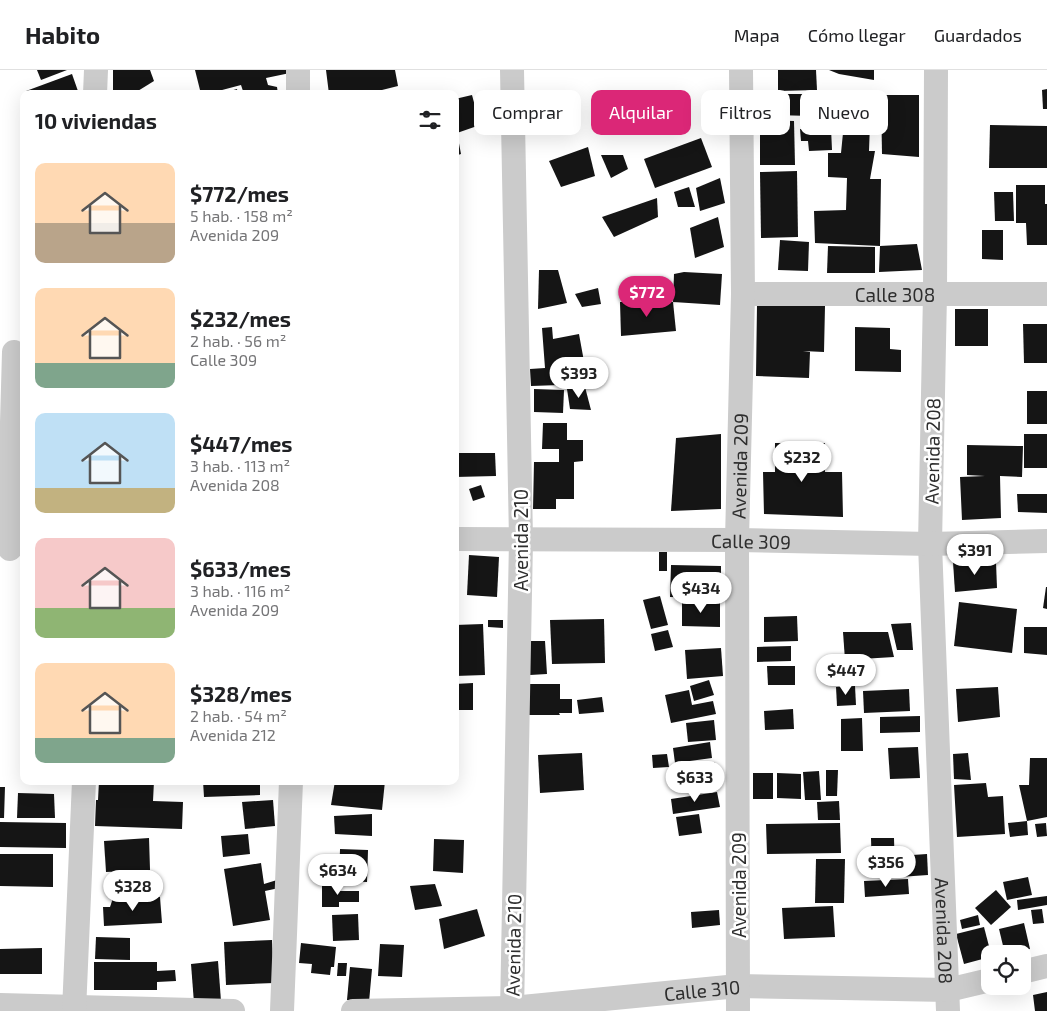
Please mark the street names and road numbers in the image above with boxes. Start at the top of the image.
street label: Calle 308 [855,283,935,306]
street label: Avenida 208 [920,398,944,504]
street label: Avenida 209 [726,413,752,519]
street label: Avenida 210 [509,489,532,591]
street label: Calle 309 [711,528,791,553]
street label: Avenida 209 [727,832,750,938]
street label: Avenida 208 [931,877,958,984]
street label: Avenida 210 [501,894,525,996]
street label: Calle 310 [663,974,741,1005]

